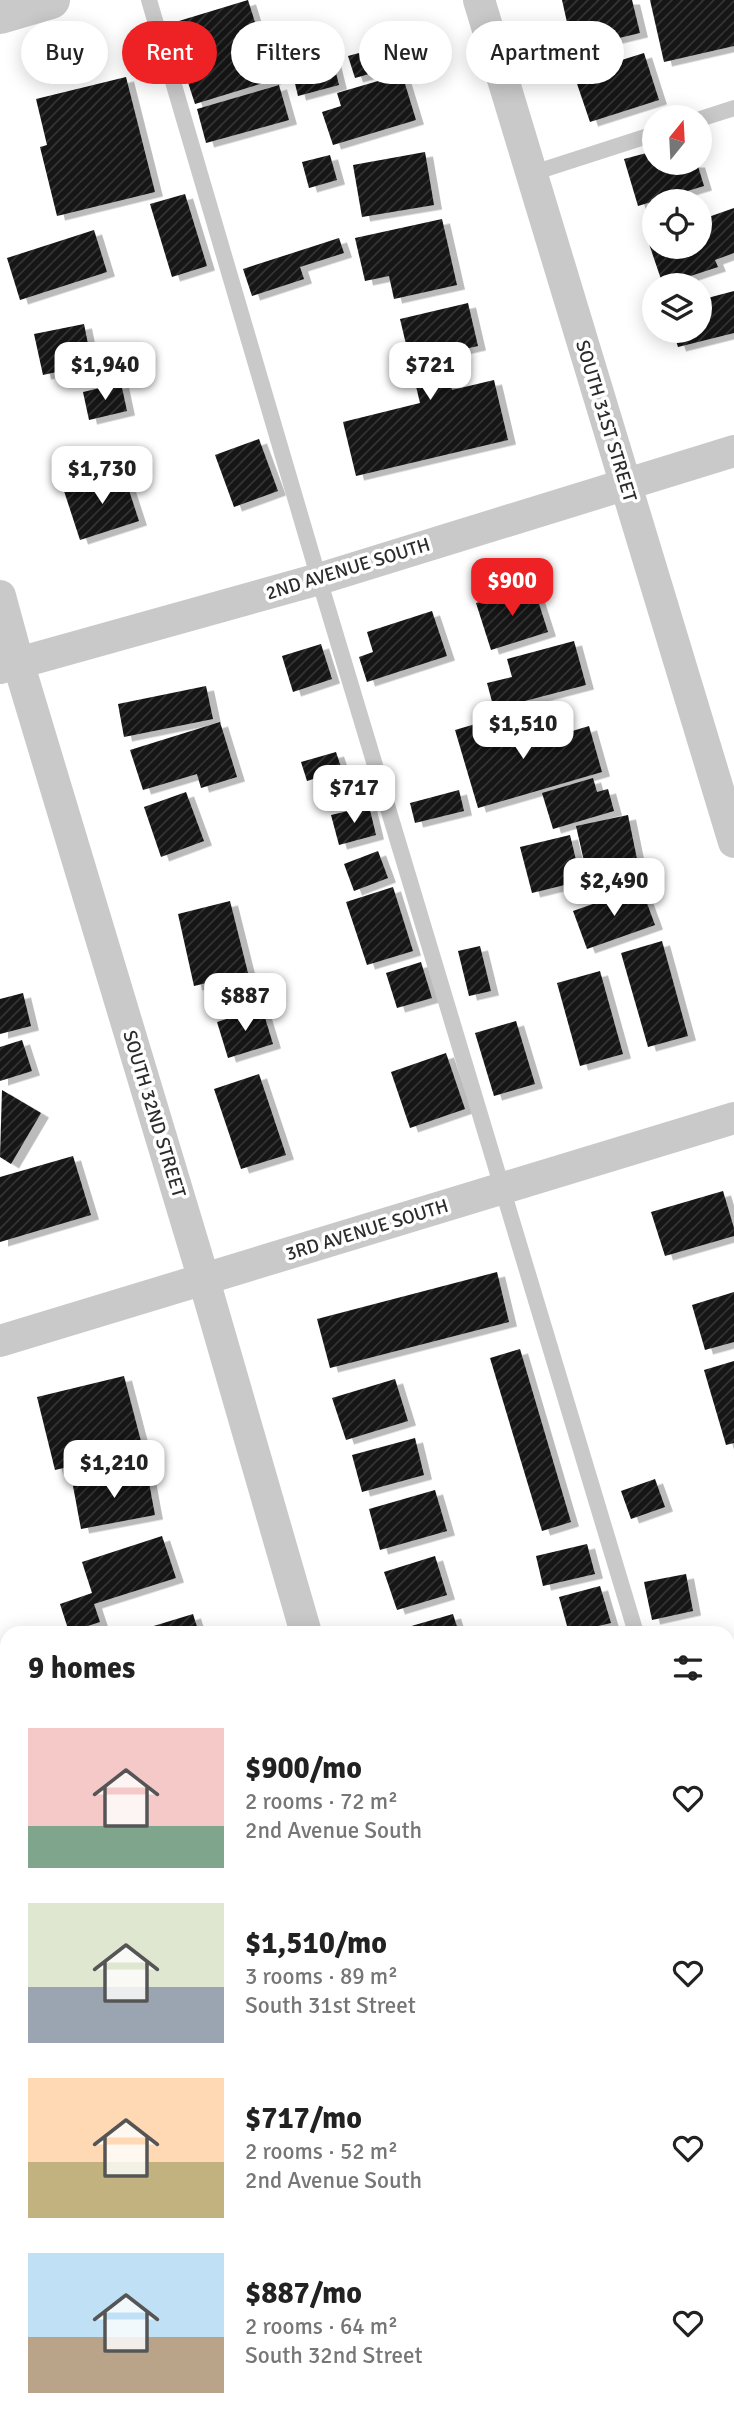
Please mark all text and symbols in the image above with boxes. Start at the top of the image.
chip: Buy [21,21,108,84]
chip: Rent [122,21,217,84]
chip: Filters [231,21,345,84]
chip: New [359,21,452,84]
chip: Apartment [466,21,624,84]
north arrow [642,105,712,175]
map controls [642,105,712,343]
button: locate [642,189,712,259]
button: layers [642,273,712,343]
street label: SOUTH 31ST STREET [570,337,642,505]
pin: $1,940 [48,342,162,402]
pin: $721 [389,342,471,402]
text: $1,940 [71,350,139,379]
text: $721 [405,350,455,379]
pin: $1,730 [45,447,159,506]
text: $1,730 [68,454,136,483]
street label: 2ND AVENUE SOUTH [263,533,433,605]
pin: $900 [471,558,553,618]
text: $900 [487,566,537,595]
pin: $1,510 [466,702,580,761]
text: $1,510 [489,709,557,738]
pin: $717 [313,766,395,825]
text: $717 [329,773,379,802]
pin: $2,490 [557,858,671,918]
text: $2,490 [580,866,648,895]
pin: $887 [204,974,286,1033]
text: $887 [220,981,270,1010]
street label: SOUTH 32ND STREET [117,1027,191,1201]
street label: 3RD AVENUE SOUTH [283,1194,451,1266]
pin: $1,210 [57,1440,171,1500]
text: $1,210 [80,1448,148,1477]
icon: filters [669,1649,707,1687]
text: 9 homes [28,1650,135,1687]
text: $900/mo [245,1750,362,1787]
icon: home [84,1756,168,1840]
icon: heart [669,1779,707,1817]
text: 2 rooms · 72 m² [245,1787,398,1816]
text: 2nd Avenue South [245,1816,422,1845]
text: $1,510/mo [245,1925,387,1962]
icon: home [84,1931,168,2015]
icon: heart [669,1954,707,1992]
text: 3 rooms · 89 m² [245,1962,398,1991]
text: South 31st Street [245,1991,416,2020]
text: $717/mo [245,2100,362,2137]
icon: home [84,2106,168,2190]
icon: heart [669,2129,707,2167]
text: 2 rooms · 52 m² [245,2137,398,2166]
text: 2nd Avenue South [245,2166,422,2195]
text: $887/mo [245,2275,362,2312]
icon: home [84,2281,168,2365]
icon: heart [669,2304,707,2342]
text: 2 rooms · 64 m² [245,2312,398,2341]
text: South 32nd Street [245,2341,423,2370]

